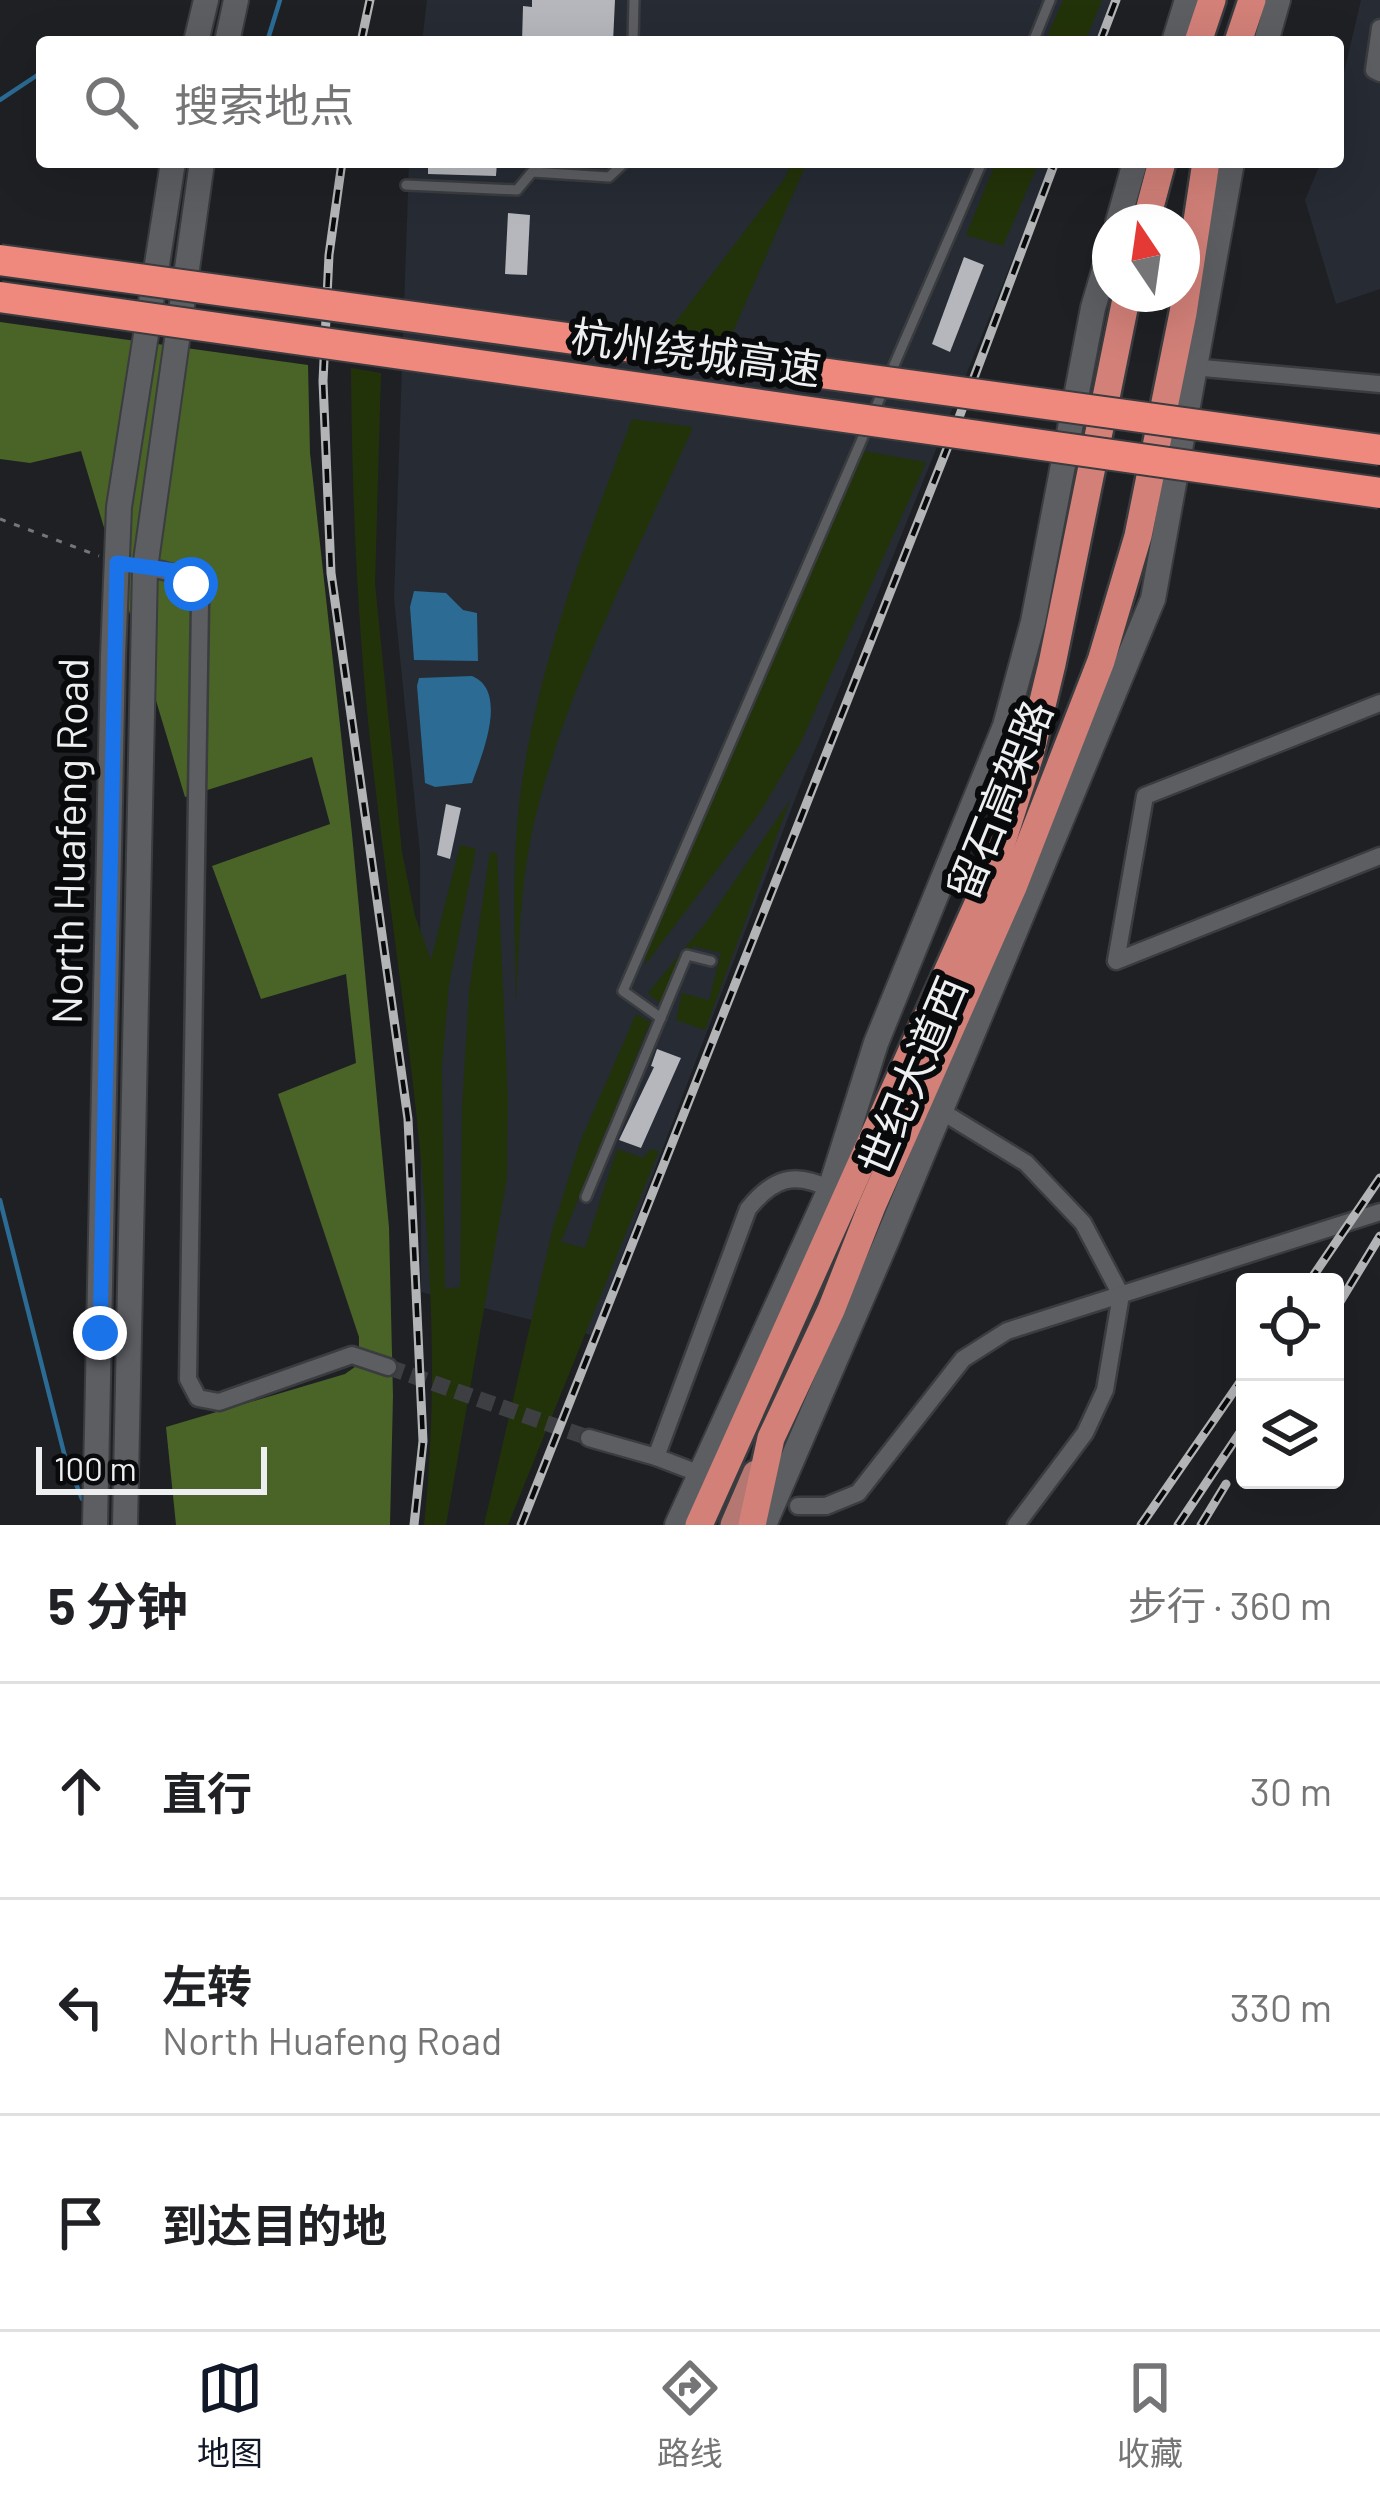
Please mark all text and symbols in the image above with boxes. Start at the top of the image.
search box [36,36,1344,168]
icon: search [78,69,144,135]
text: 搜索地点 [174,77,354,131]
north arrow [1092,204,1200,312]
street label: 杭州绕城高速 [568,309,825,393]
route start [164,557,218,611]
street label: North Huafeng Road [40,657,97,1025]
street label: 留石高架路 [936,693,1061,906]
street label: 世纪大道西 [847,969,975,1182]
map controls [1236,1273,1344,1489]
button: locate [1236,1273,1344,1381]
route end [73,1306,127,1360]
button: layers [1236,1381,1344,1489]
scale bar [36,1441,267,1494]
text: 100 m [54,1448,137,1488]
text: 5 分钟 [48,1574,188,1635]
text: 步行 · 360 m [1128,1581,1332,1628]
icon: ahead [48,1758,114,1824]
text: 直行 [162,1765,252,1819]
text: 30 m [1250,1767,1332,1814]
text: 左转 [162,1958,252,2012]
icon: left [48,1974,114,2040]
text: 330 m [1230,1983,1332,2030]
text: North Huafeng Road [162,2016,502,2063]
icon: arrive [48,2190,114,2256]
text: 到达目的地 [162,2197,387,2251]
tab: 地图 [197,2355,263,2475]
tab: 路线 [657,2355,723,2475]
tab: 收藏 [1117,2355,1183,2475]

